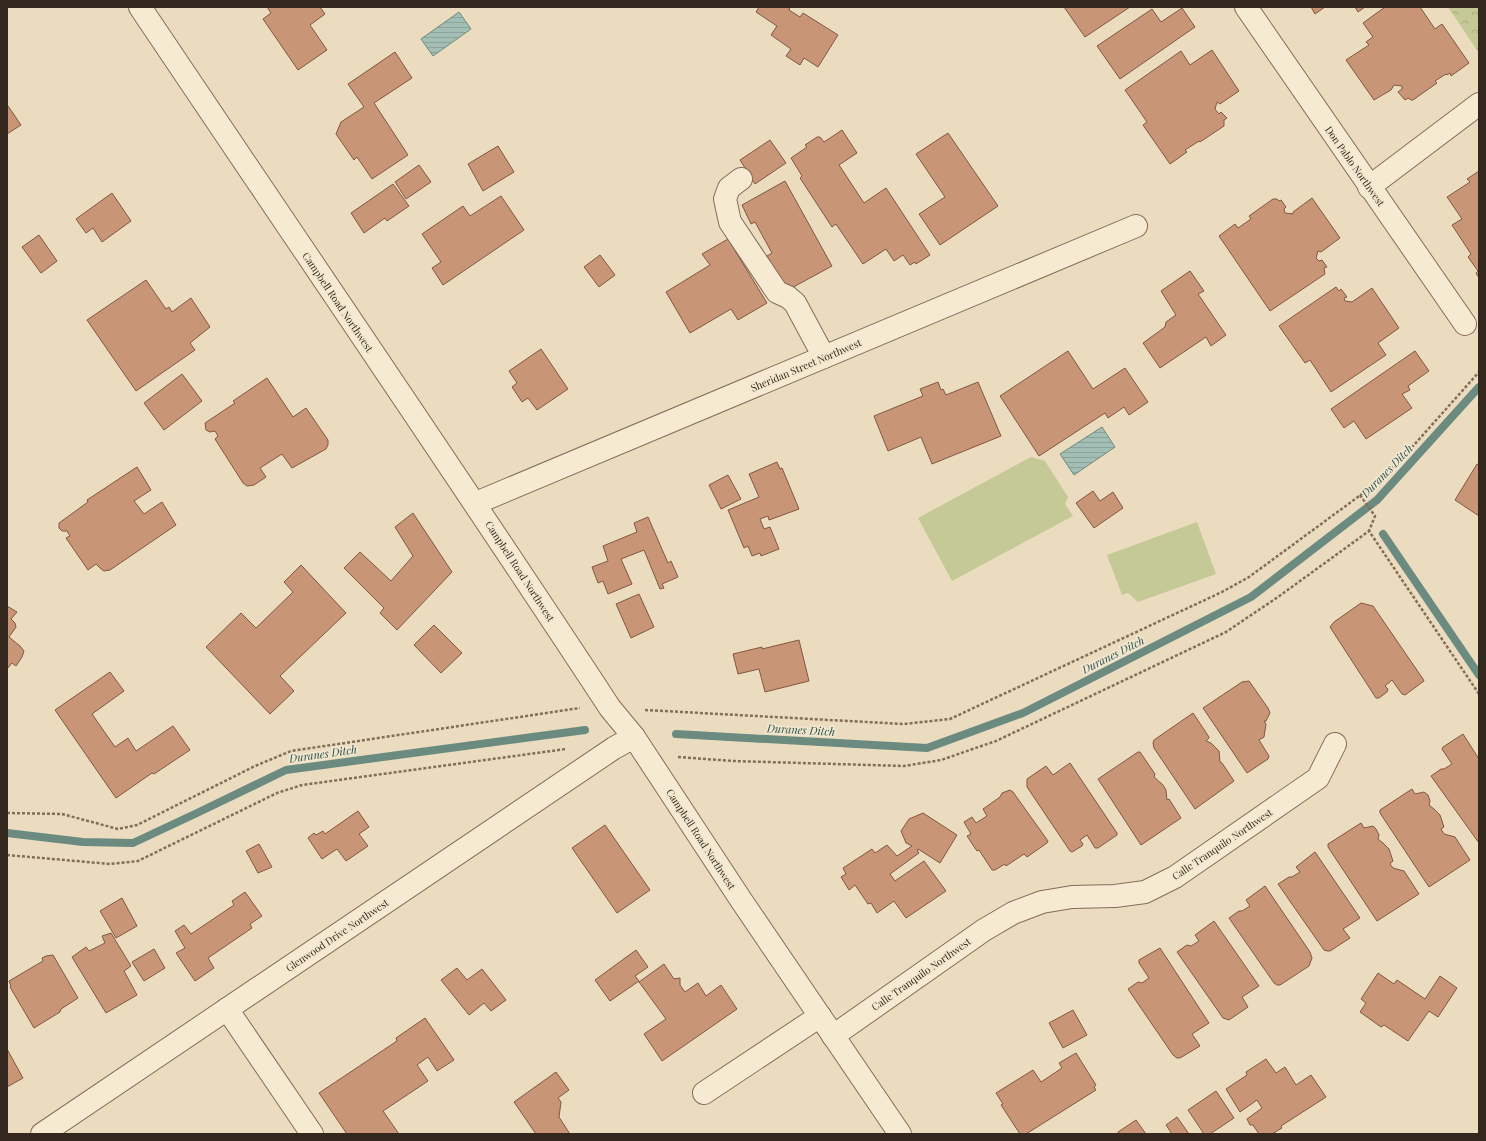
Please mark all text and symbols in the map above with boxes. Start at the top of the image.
street label: Don Pablo Northwest [1322,123,1388,209]
street label: Campbell Road Northwest [299,249,377,355]
street label: Sheridan Street Northwest [749,335,864,395]
water label: Duranes Ditch [1357,441,1416,501]
street label: Campbell Road Northwest [482,518,558,624]
water label: Duranes Ditch [1078,632,1147,677]
water label: Duranes Ditch [766,720,836,739]
water label: Duranes Ditch [287,741,358,766]
street label: Campbell Road Northwest [663,786,739,892]
street label: Calle Tranquilo Northwest [1169,805,1275,883]
street label: Glenwood Drive Northwest [283,895,392,975]
street label: Calle Tranquilo Northwest [869,934,974,1014]

